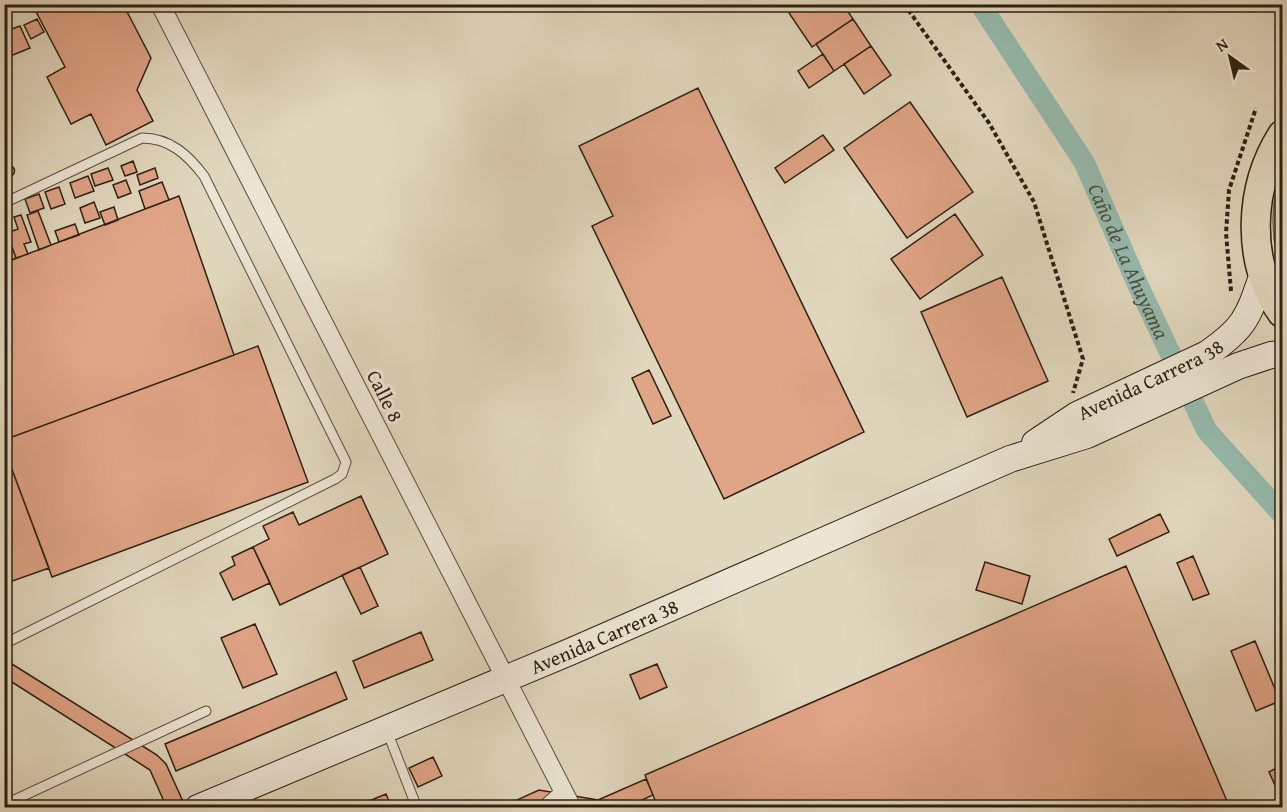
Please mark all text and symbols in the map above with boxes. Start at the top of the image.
north arrow [1200,27,1260,87]
text: N [1210,31,1233,58]
water label: Caño de La Ahuyama [1080,178,1178,345]
street label: Avenida Carrera 38 [1073,332,1229,427]
street label: Calle 8 [360,365,411,427]
street label: Avenida Carrera 38 [526,591,683,681]

